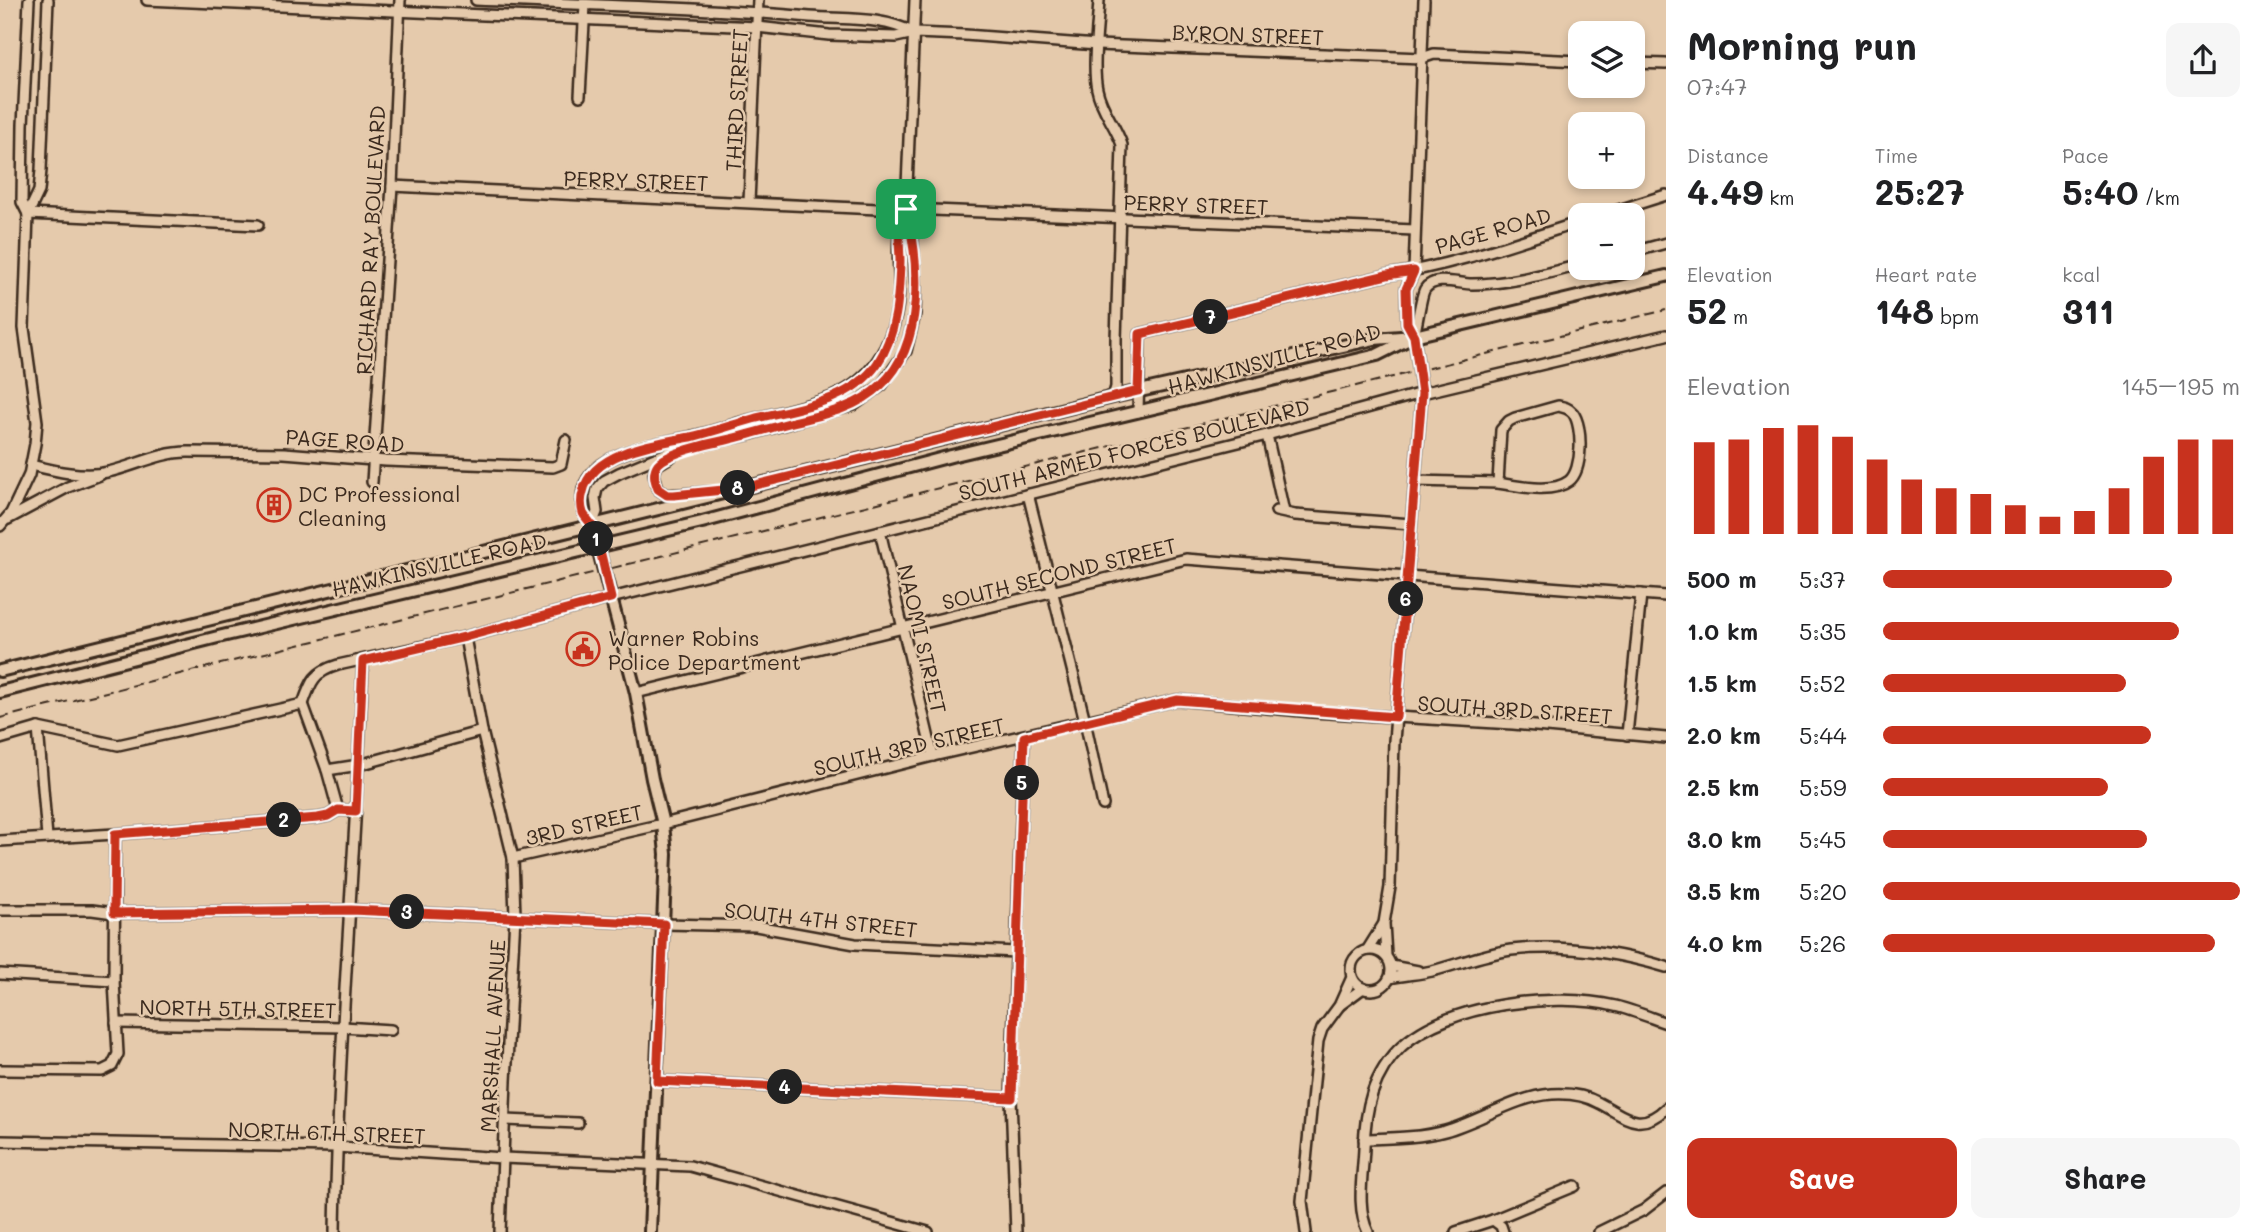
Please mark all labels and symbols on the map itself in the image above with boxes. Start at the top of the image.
street label: BYRON STREET [1172,18,1324,50]
street label: THIRD STREET [719,28,753,172]
street label: RICHARD RAY BOULEVARD [349,105,391,375]
street label: PERRY STREET [563,164,709,196]
pin [876,179,936,239]
street label: PERRY STREET [1123,188,1269,220]
street label: PAGE ROAD [1432,201,1554,259]
pin: 7 [1194,300,1228,334]
street label: HAWKINSVILLE ROAD [1164,317,1384,399]
street label: SOUTH ARMED FORCES BOULEVARD [956,392,1312,506]
street label: PAGE ROAD [285,422,405,458]
pin: 8 [720,470,756,505]
place label: DC Professional Cleaning [298,480,460,531]
building icon: DC Professional Cleaning [255,486,293,524]
pin: 1 [578,522,614,556]
street label: HAWKINSVILLE ROAD [329,526,549,602]
street label: SOUTH SECOND STREET [939,531,1179,615]
street label: NAOMI STREET [893,562,953,716]
pin: 6 [1388,582,1424,616]
place label: Warner Robins Police Department [608,624,801,675]
public building icon: Warner Robins Police Department [564,630,602,668]
street label: SOUTH 3RD STREET [1417,689,1613,729]
street label: SOUTH 3RD STREET [811,711,1007,781]
pin: 5 [1004,766,1040,800]
street label: 3RD STREET [523,797,645,851]
pin: 2 [266,802,302,838]
pin: 3 [390,894,424,930]
street label: SOUTH 4TH STREET [723,895,919,943]
street label: MARSHALL AVENUE [473,939,511,1133]
street label: NORTH 5TH STREET [139,993,337,1023]
pin: 4 [768,1070,802,1104]
street label: NORTH 6TH STREET [228,1115,426,1149]

